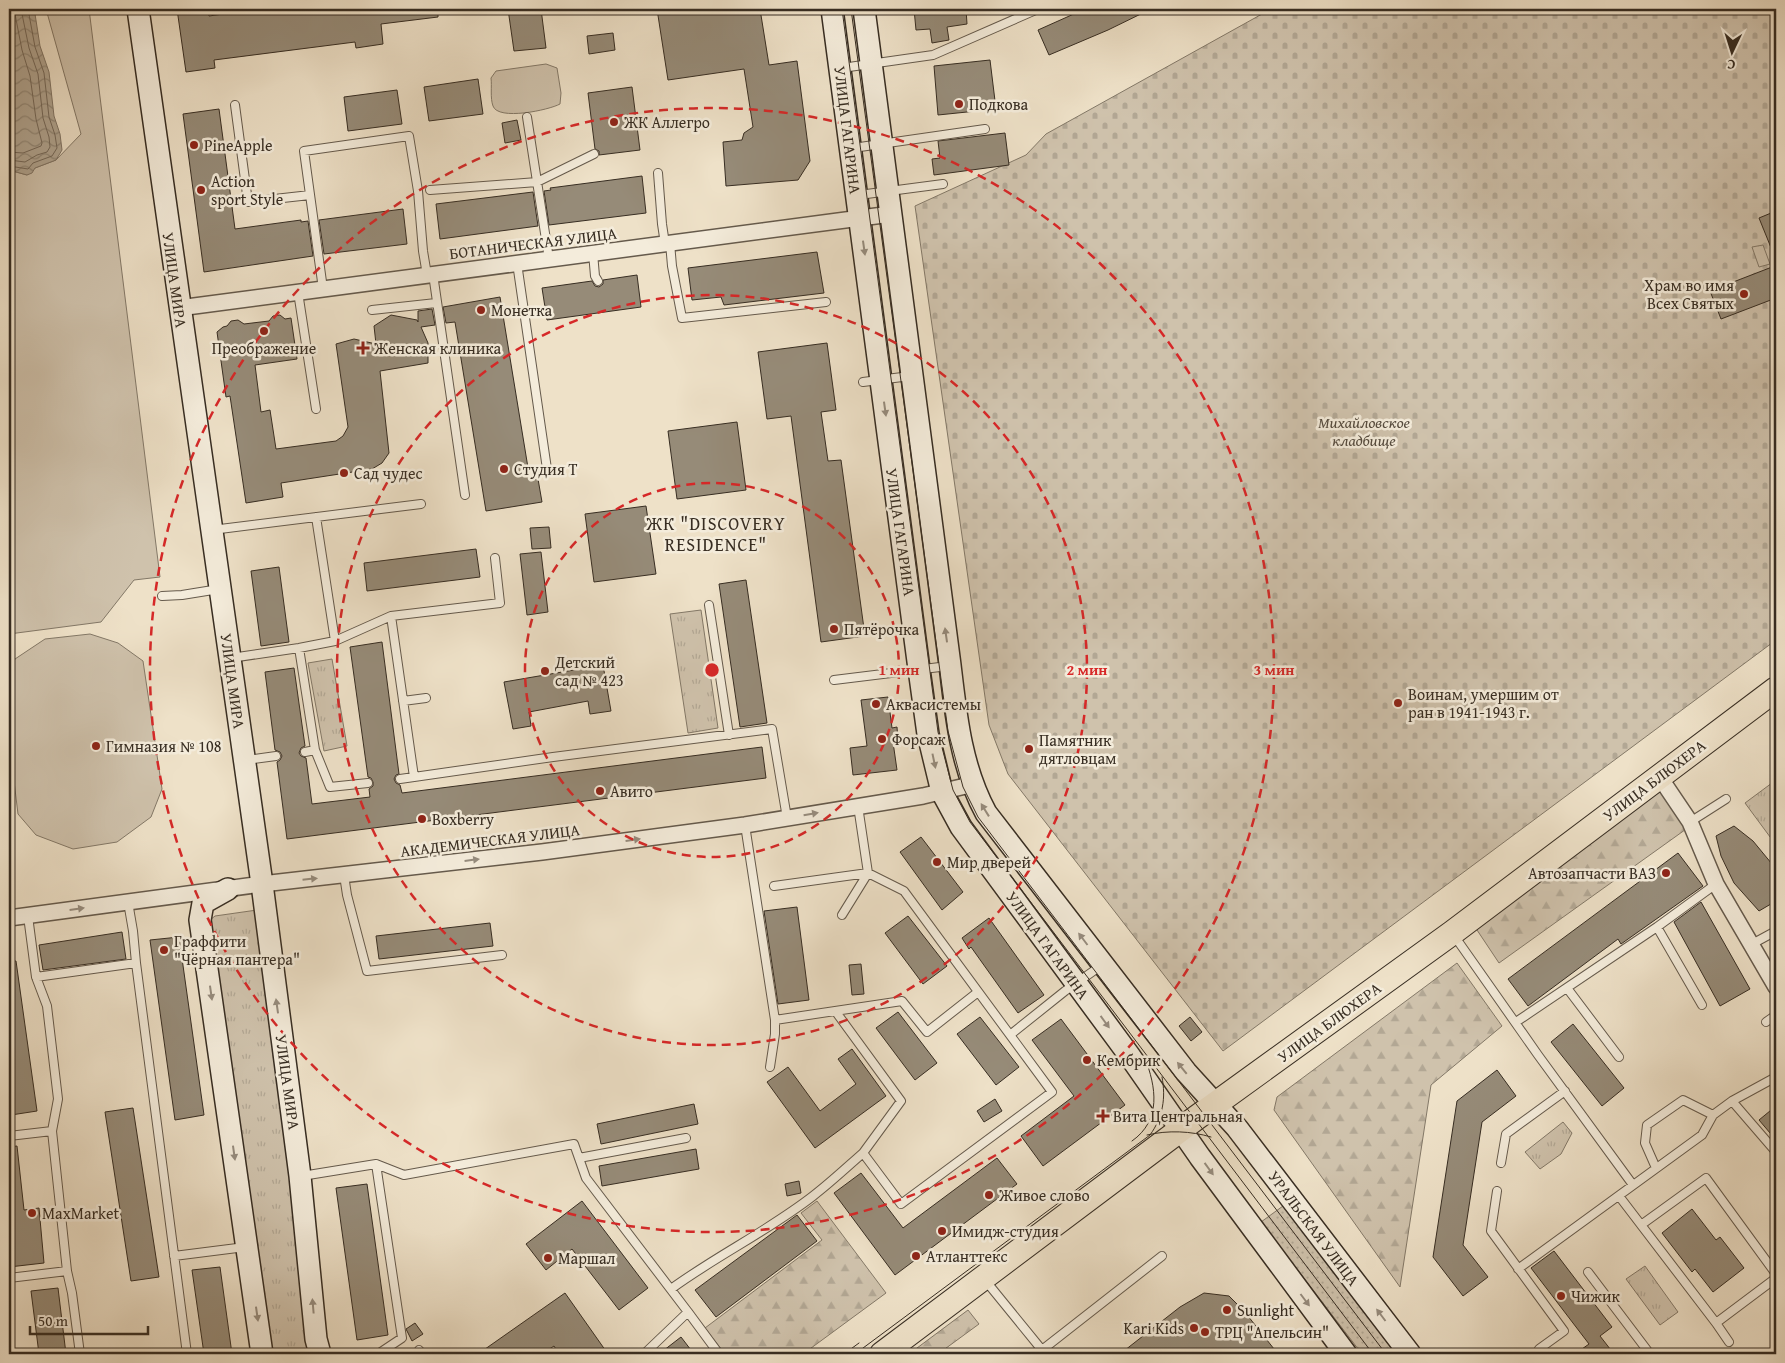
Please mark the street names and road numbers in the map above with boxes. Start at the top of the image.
street label: УЛИЦА ГАГАРИНА [828,65,868,196]
street label: БОТАНИЧЕСКАЯ УЛИЦА [448,221,618,265]
street label: УЛИЦА МИРА [156,231,194,329]
street label: УЛИЦА ГАГАРИНА [880,467,922,598]
street label: УЛИЦА МИРА [214,632,252,730]
street label: УЛИЦА БЛЮХЕРА [1597,733,1711,827]
street label: АКАДЕМИЧЕСКАЯ УЛИЦА [399,817,581,863]
street label: УЛИЦА ГАГАРИНА [1000,886,1096,1004]
street label: УЛИЦА БЛЮХЕРА [1272,976,1386,1068]
street label: УЛИЦА МИРА [269,1033,307,1131]
street label: УРАЛЬСКАЯ УЛИЦА [1263,1165,1366,1291]

